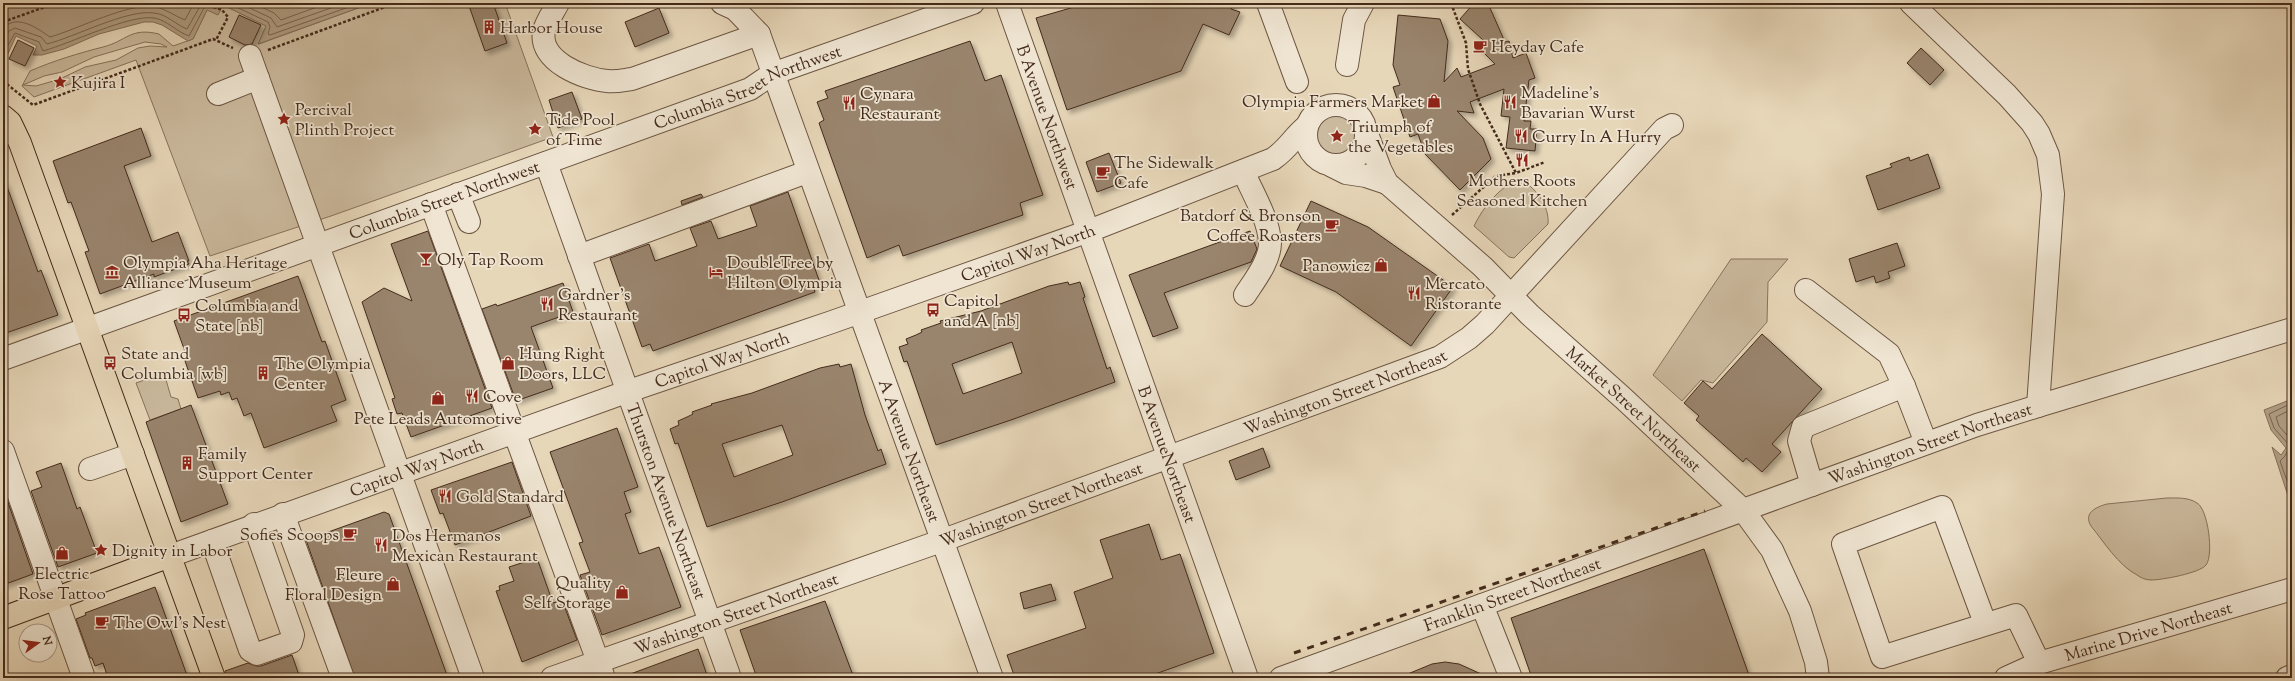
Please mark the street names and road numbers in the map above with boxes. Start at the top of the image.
street label: Columbia Street Northwest [651,40,845,137]
street label: B Avenue Northwest [1009,42,1083,194]
street label: Columbia Street Northwest [346,156,544,247]
street label: Capitol Way North [958,220,1100,289]
street label: Capitol Way North [652,327,793,395]
street label: Market Street Northeast [1559,342,1706,479]
street label: Washington Street Northeast [1241,345,1453,442]
street label: A Avenue Northeast [871,376,945,526]
street label: B AvenueNortheast [1130,383,1201,527]
street label: Washington Street Northeast [1825,398,2036,492]
street label: Thurston Avenue Northeast [619,400,711,603]
street label: Capitol Way North [347,434,488,504]
street label: Washington Street Northeast [937,458,1147,554]
street label: Franklin Street Northeast [1421,553,1605,639]
street label: Washington Street Northeast [631,568,842,662]
street label: Marine Drive Northeast [2062,597,2235,669]

